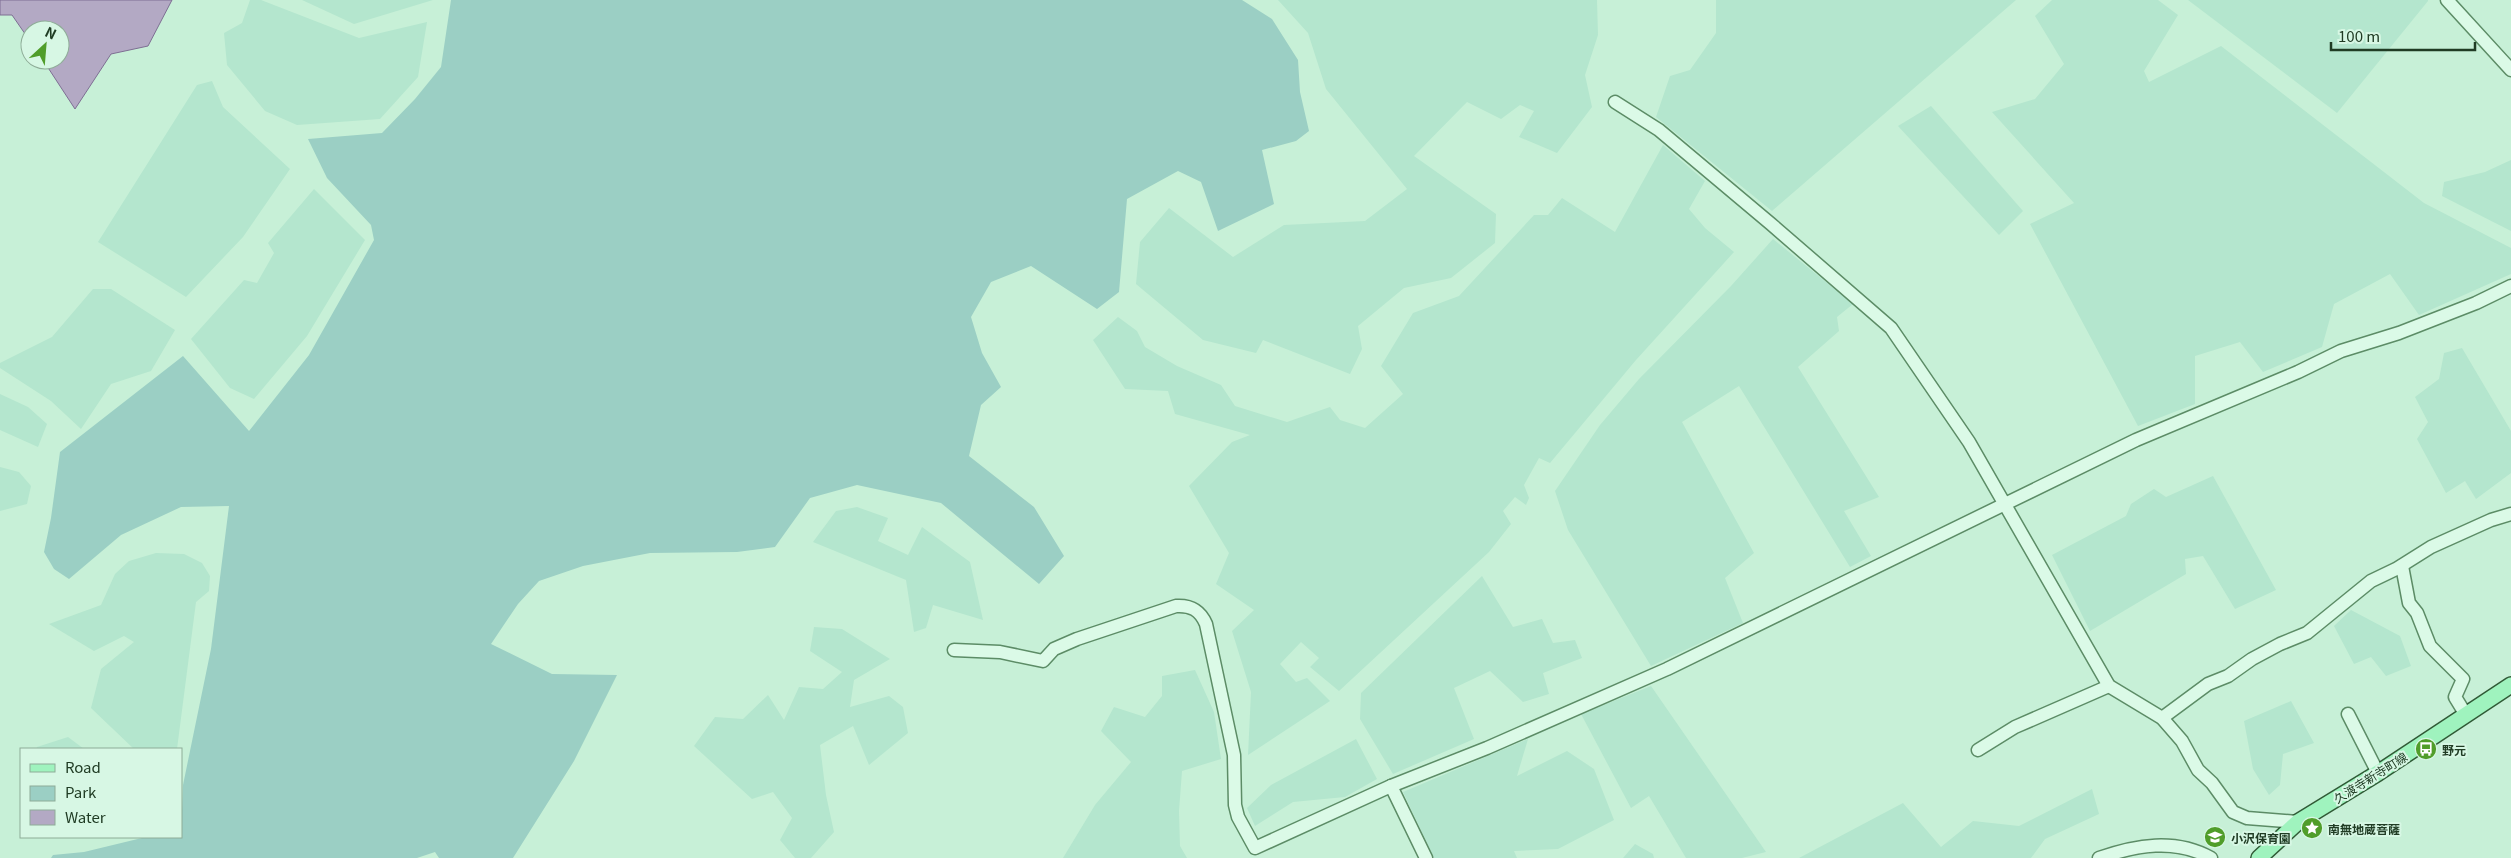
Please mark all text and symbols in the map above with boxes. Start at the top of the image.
north arrow [20,20,70,70]
scale bar [2331,20,2475,52]
text: N [42,21,60,44]
text: 100 m [2338,25,2380,46]
bus stop icon: 野元 [2414,737,2438,761]
place label: 野元 [2442,741,2466,758]
legend [20,748,182,838]
street label: 久渡寺新寺町線 [2330,748,2410,806]
text: Road [65,756,101,777]
text: Park [65,781,97,802]
text: Water [65,806,106,827]
place icon: 南無地蔵菩薩 [2300,816,2324,840]
place label: 南無地蔵菩薩 [2328,820,2400,837]
school or university icon: 小沢保育園 [2203,825,2227,849]
place label: 小沢保育園 [2231,829,2291,846]

